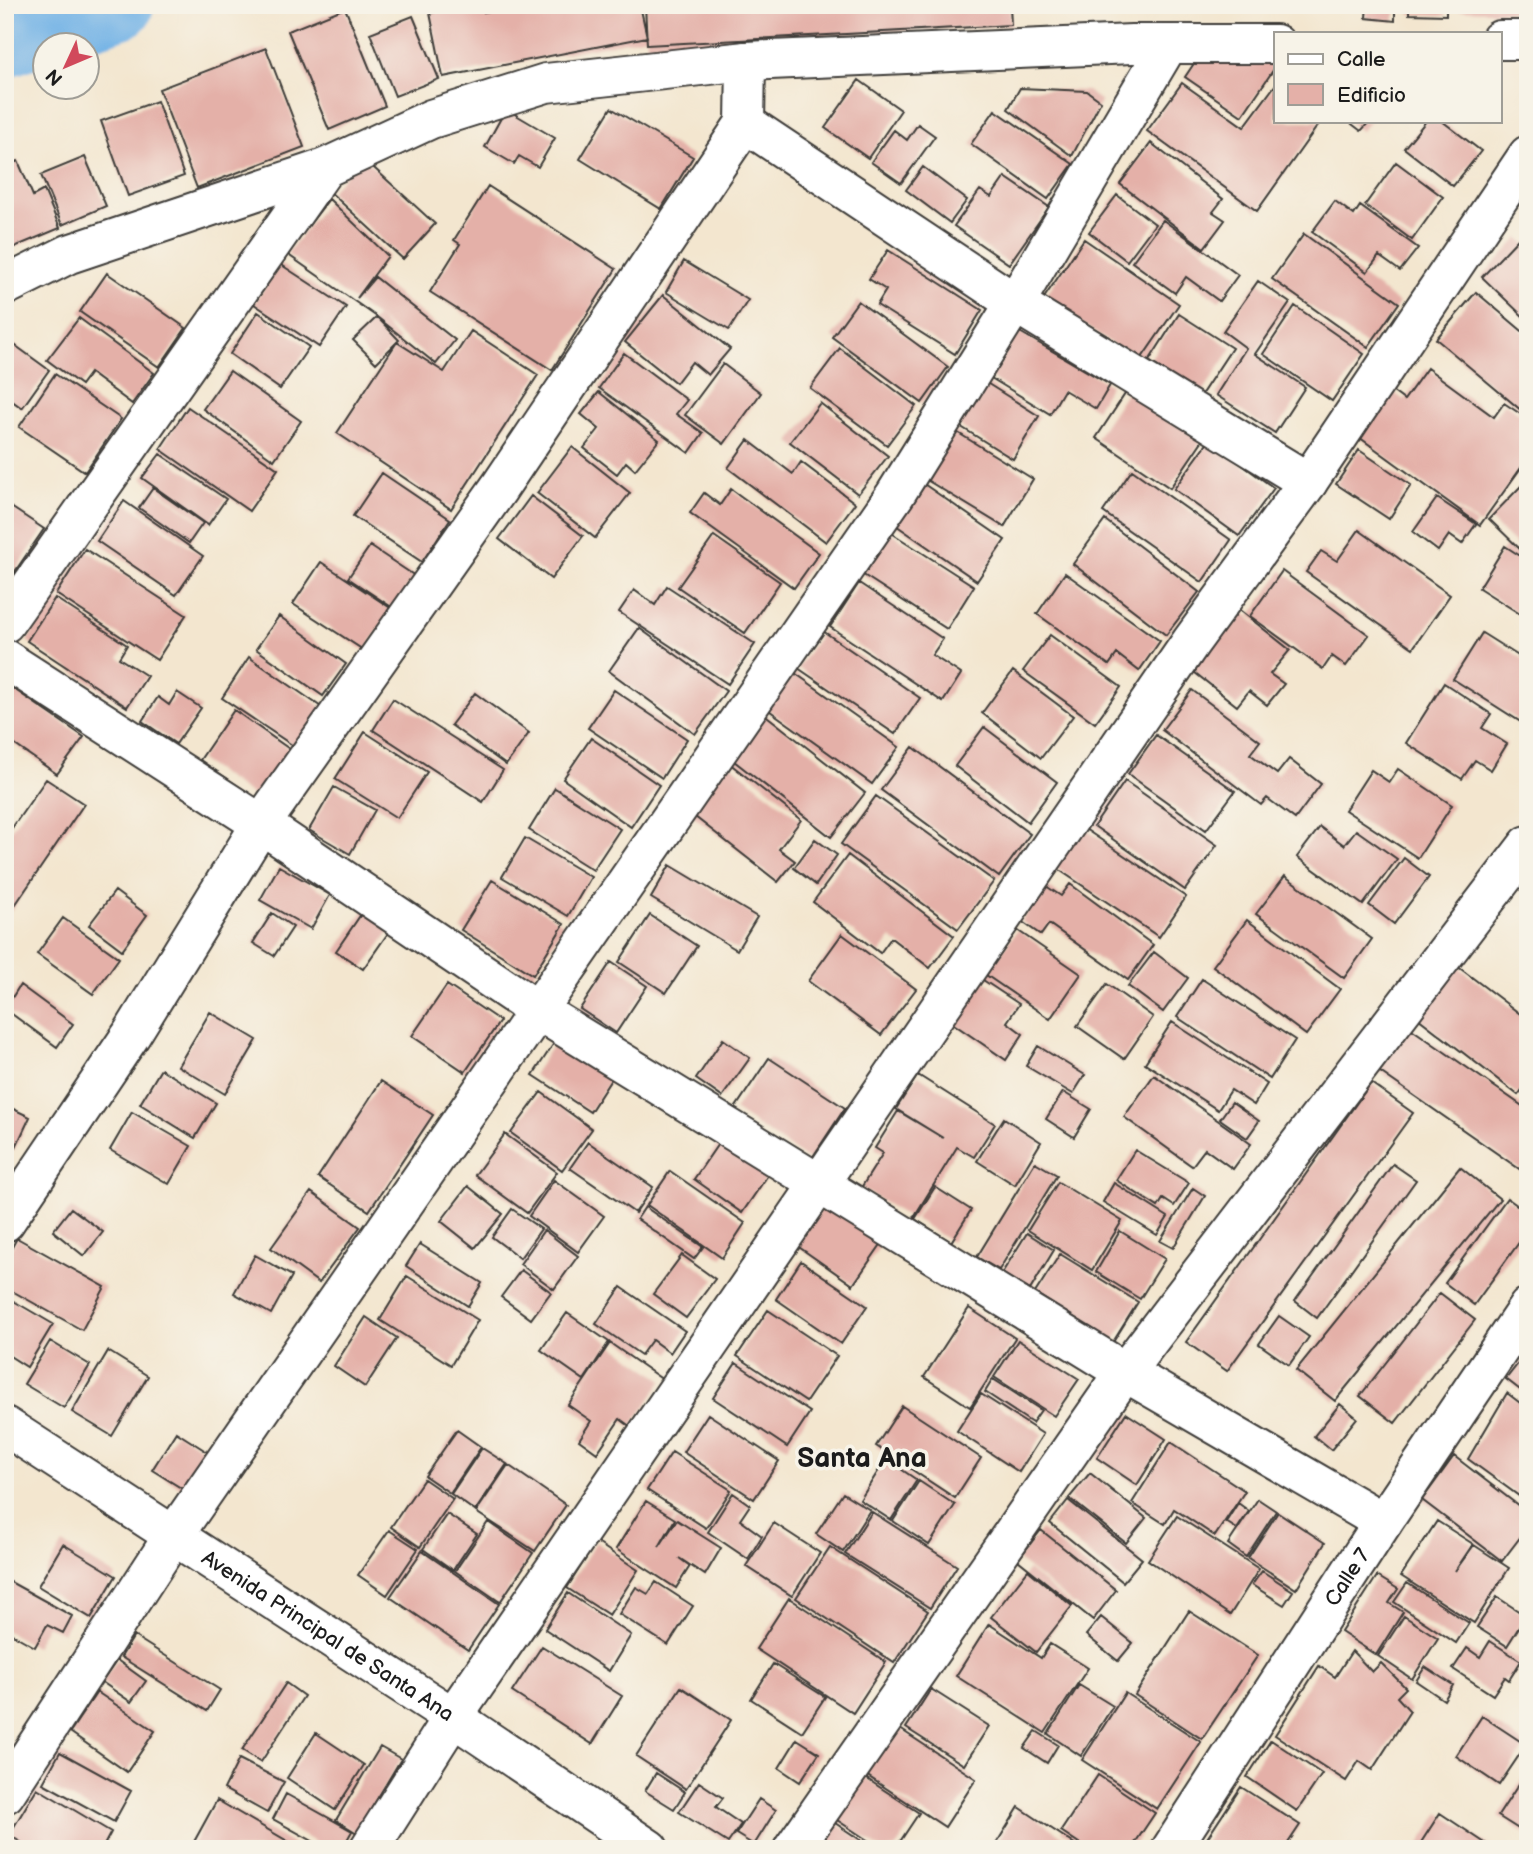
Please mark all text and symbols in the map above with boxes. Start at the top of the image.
north arrow [32,32,102,102]
legend [1274,32,1502,122]
text: Calle [1337,47,1386,72]
text: N [42,64,68,90]
text: Edificio [1337,83,1406,108]
district label: Santa Ana [797,1442,927,1475]
street label: Calle 7 [1319,1543,1376,1611]
street label: Avenida Principal de Santa Ana [197,1545,459,1727]

